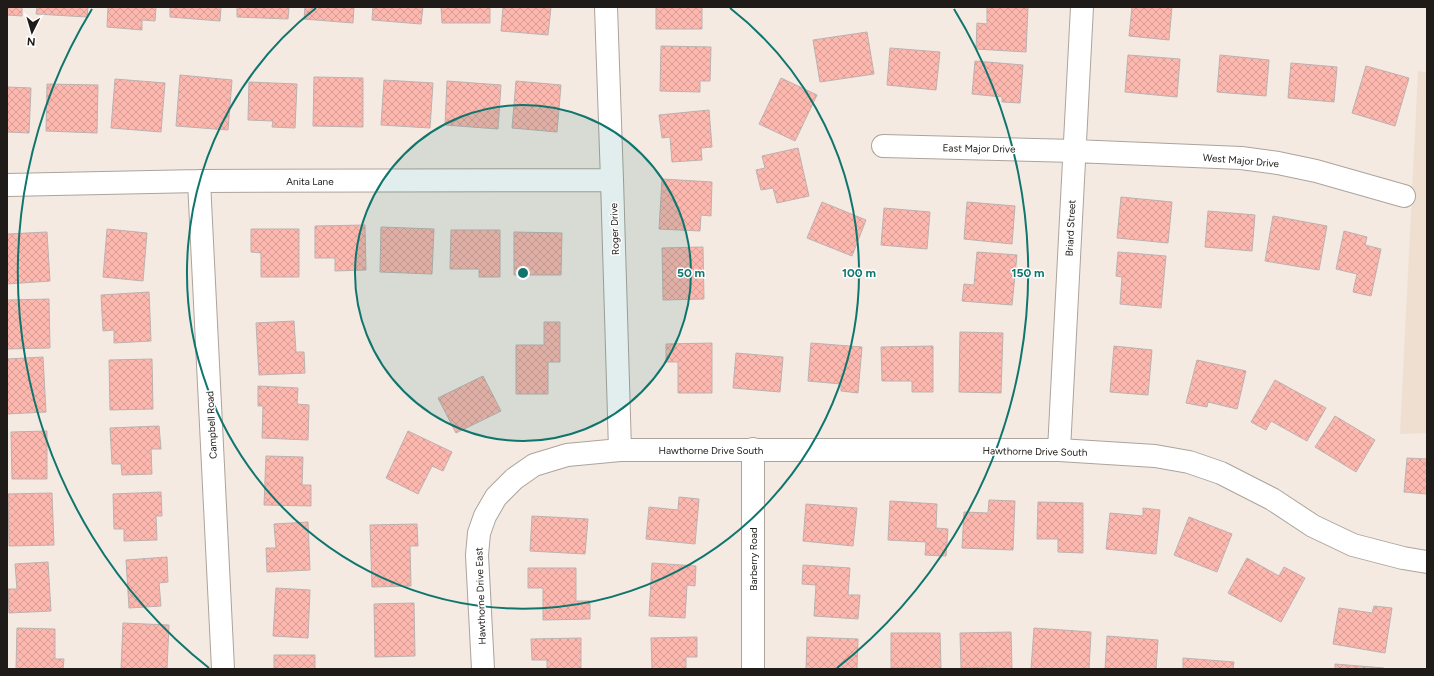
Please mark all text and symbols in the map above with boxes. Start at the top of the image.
north arrow [12,12,52,52]
text: N [26,35,36,48]
street label: East Major Drive [942,141,1016,156]
street label: West Major Drive [1202,151,1280,170]
street label: Anita Lane [286,175,334,188]
street label: Briard Street [1063,199,1078,257]
street label: Roger Drive [607,202,622,255]
centre of rings [516,266,530,280]
text: 50 m [677,266,705,280]
text: 100 m [842,266,876,280]
text: 150 m [1011,266,1045,280]
street label: Campbell Road [203,391,220,459]
street label: Hawthorne Drive South [659,444,764,457]
street label: Hawthorne Drive South [982,444,1088,459]
street label: Barberry Road [747,527,760,591]
street label: Hawthorne Drive East [472,547,489,645]

